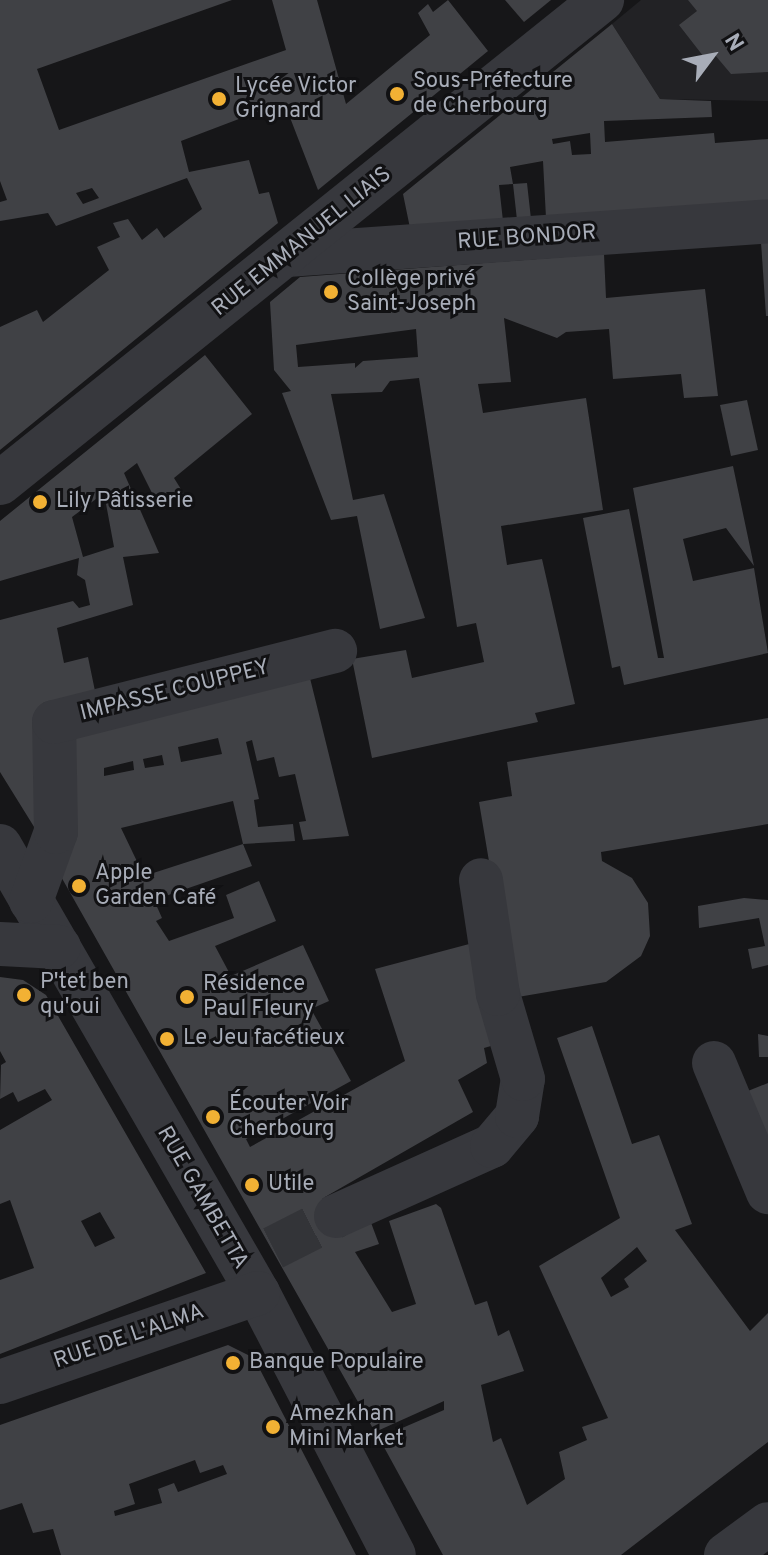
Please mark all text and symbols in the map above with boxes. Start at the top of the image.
north arrow [672,16,752,96]
text: N [717,29,748,57]
place label: Sous-Préfecture de Cherbourg [413,68,573,120]
place label: Lycée Victor Grignard [235,73,357,124]
marker: Sous-Préfecture de Cherbourg [388,85,406,103]
marker: Lycée Victor Grignard [210,90,228,108]
street label: RUE EMMANUEL LIAIS [207,161,397,323]
street label: RUE BONDOR [457,220,597,256]
place label: Collège privé Saint-Joseph [347,266,476,318]
marker: Collège privé Saint-Joseph [322,283,340,301]
place label: Lily Pâtisserie [56,489,193,515]
marker: Lily Pâtisserie [31,493,49,511]
street label: IMPASSE COUPPEY [78,655,272,727]
place label: Apple Garden Café [95,860,216,912]
marker: Apple Garden Café [70,877,88,895]
place label: P'tet ben qu'oui [40,969,129,1020]
place label: Résidence Paul Fleury [203,971,314,1022]
marker: P'tet ben qu'oui [15,986,33,1004]
marker: Résidence Paul Fleury [178,988,196,1006]
place label: Le Jeu facétieux [183,1026,345,1052]
marker: Le Jeu facétieux [158,1030,176,1048]
place label: Écouter Voir Cherbourg [229,1091,350,1142]
marker: Écouter Voir Cherbourg [204,1108,222,1126]
street label: RUE GAMBETTA [150,1122,254,1274]
place label: Utile [268,1172,314,1198]
marker: Utile [243,1176,261,1194]
street label: RUE DE L'ALMA [50,1299,208,1375]
place label: Banque Populaire [249,1350,424,1376]
marker: Banque Populaire [224,1354,242,1372]
place label: Amezkhan Mini Market [289,1401,404,1452]
marker: Amezkhan Mini Market [264,1418,282,1436]

